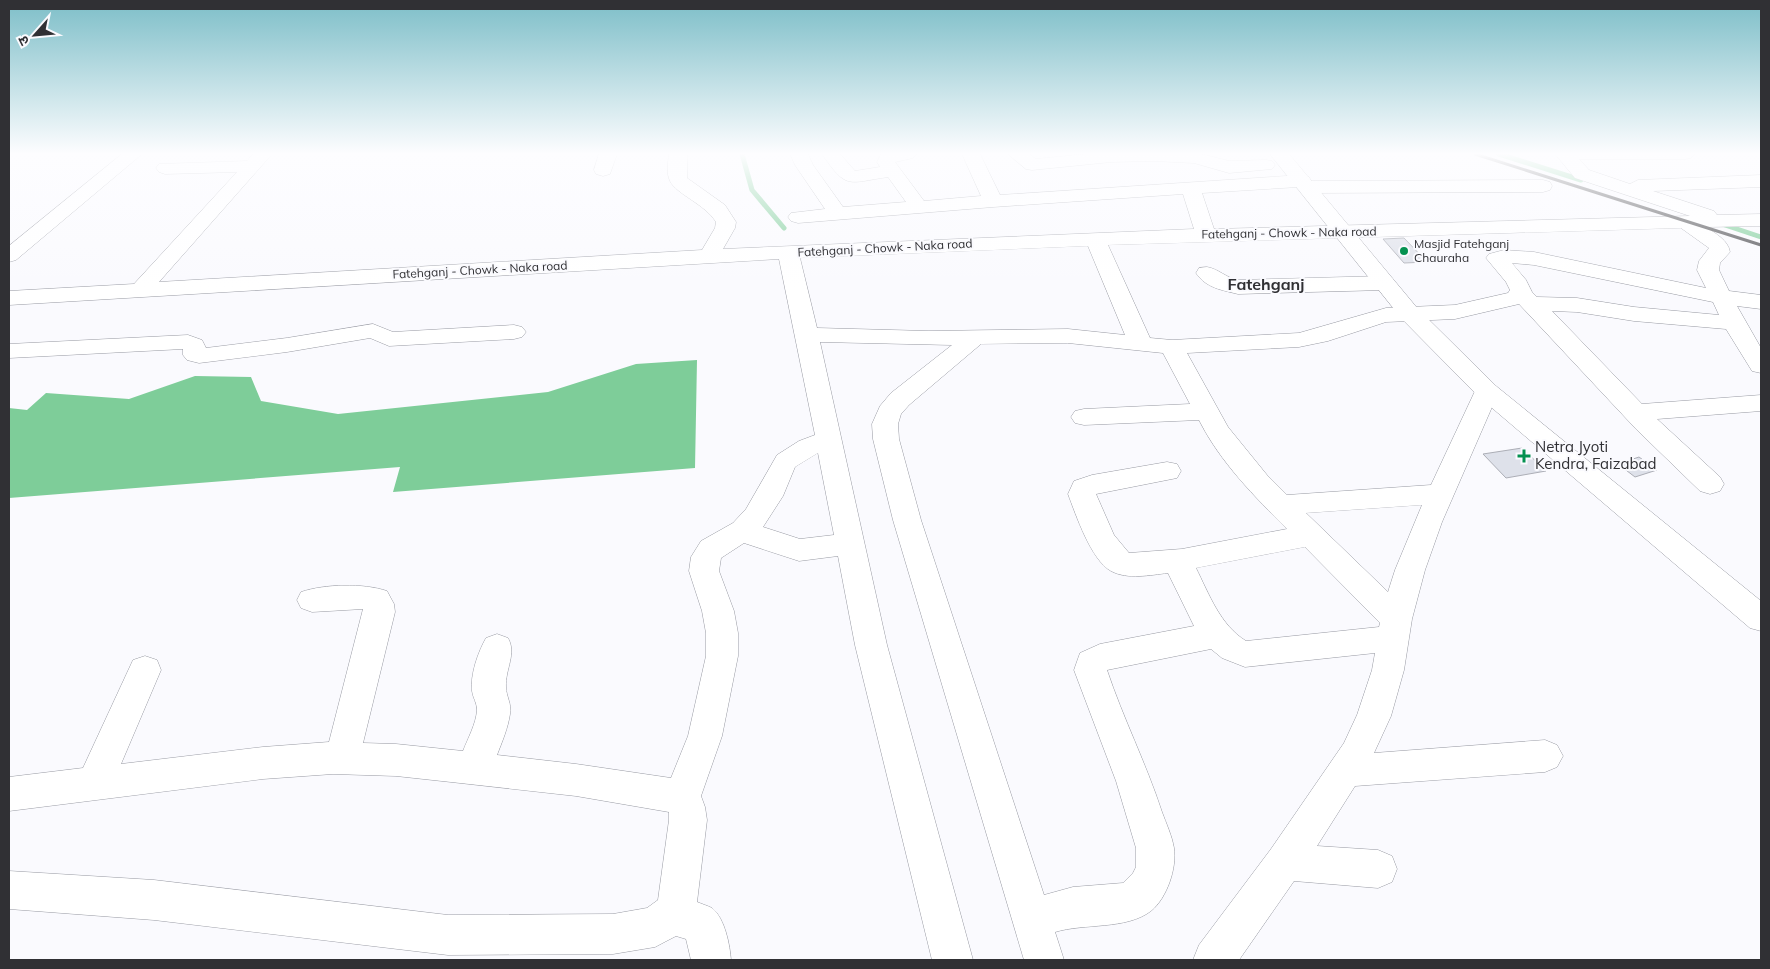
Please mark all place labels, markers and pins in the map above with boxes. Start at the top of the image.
place label: Masjid Fatehganj Chauraha [1414,236,1509,265]
marker: Masjid Fatehganj Chauraha [1398,245,1410,257]
place label: Netra Jyoti Kendra, Faizabad [1535,437,1656,473]
marker: Netra Jyoti Kendra, Faizabad [1517,449,1531,463]

